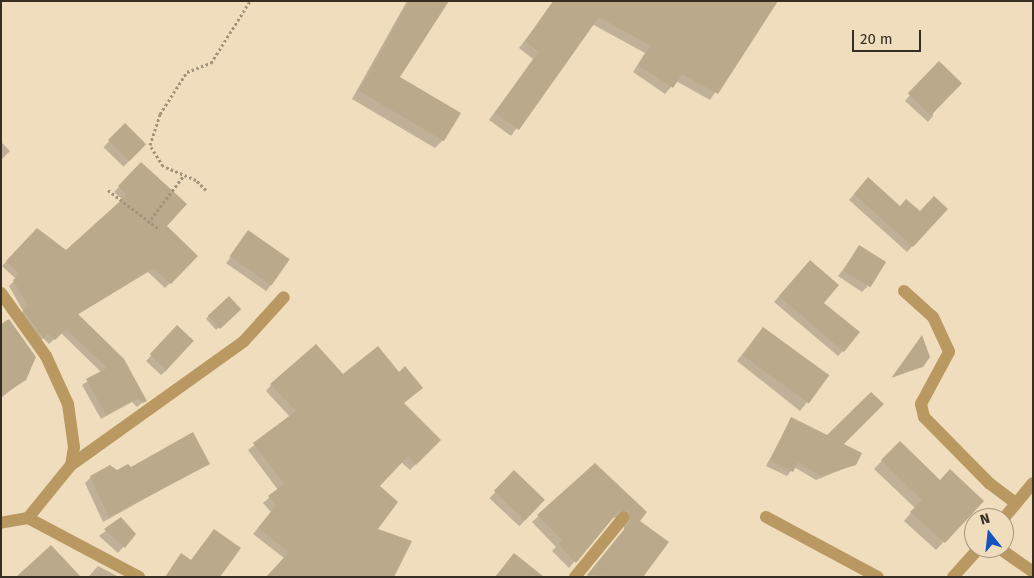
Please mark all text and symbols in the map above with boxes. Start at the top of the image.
scale bar [854,20,923,52]
text: 20 m [860,30,893,48]
north arrow [964,508,1014,558]
text: N [978,510,992,529]

